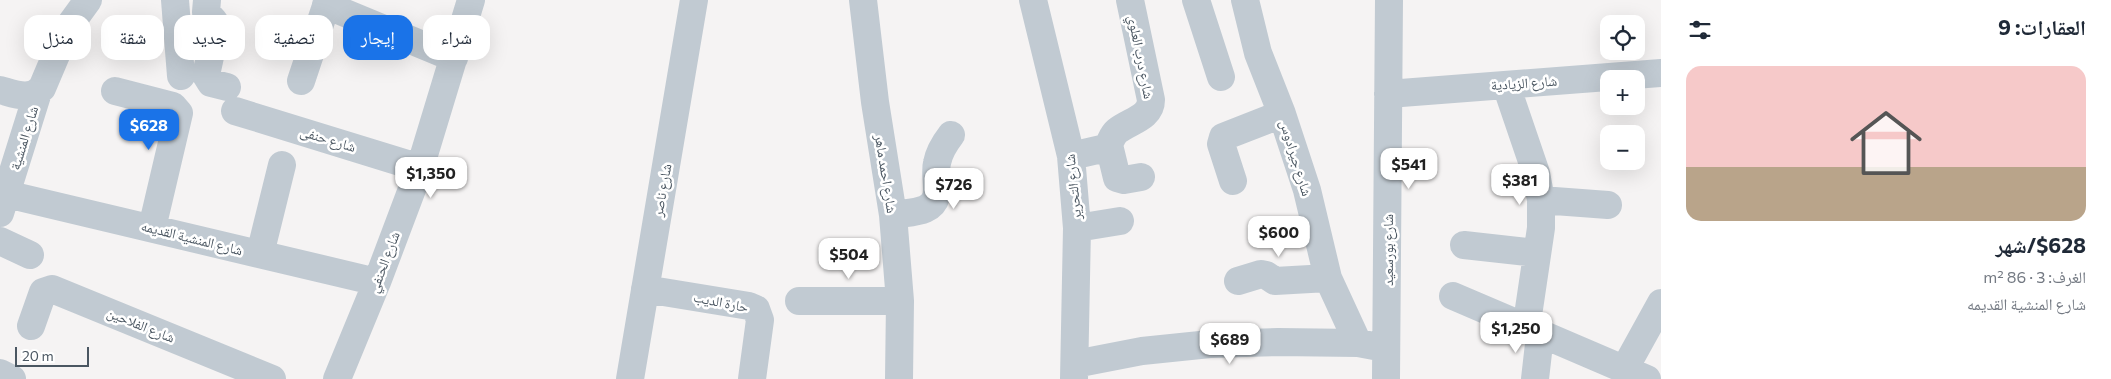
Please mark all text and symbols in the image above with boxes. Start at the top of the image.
street label: شارع درب العلوي [1122,14,1158,101]
text: العقارات: 9 [1998,14,2086,39]
chip: منزل [24,15,91,60]
chip: شقة [101,15,164,60]
chip: جديد [174,15,245,60]
chip: تصفية [255,15,333,60]
chip: إيجار [343,15,413,60]
chip: شراء [423,15,490,60]
map controls [1600,15,1645,170]
button: locate [1600,15,1645,60]
icon: filters [1686,16,1714,44]
button: + [1600,70,1645,115]
street label: شارع الزيادية [1490,72,1558,95]
icon: home [1841,98,1931,188]
street label: شارع المنشية [6,104,43,173]
pin: $628 [119,108,179,151]
text: $628 [130,115,168,134]
street label: شارع جيرادوس [1275,118,1316,199]
street label: شارع حنفى [298,122,358,157]
button: − [1600,125,1645,170]
street label: شارع احمد ماهر [870,132,901,215]
pin: $541 [1379,148,1439,190]
street label: شارع التحرير [1061,153,1087,222]
text: $541 [1391,154,1427,173]
pin: $1,350 [390,156,472,199]
street label: شارع ناصر [648,162,676,219]
text: $1,350 [406,163,456,182]
pin: $381 [1490,164,1550,206]
pin: $726 [924,168,984,210]
text: $381 [1502,170,1538,189]
text: $726 [936,174,972,193]
street label: شارع بورسعيد [1379,214,1398,286]
pin: $600 [1249,216,1309,258]
street label: شارع المنشية القديمه [139,217,245,260]
text: $600 [1259,222,1299,241]
street label: شارع الحنفي [364,229,406,296]
text: $628/شهر [1995,232,2086,257]
pin: $504 [819,238,879,280]
text: $504 [830,244,868,263]
text: الغرف: 3 · 86 m² [1983,267,2086,286]
street label: حارة الديب [692,288,750,316]
text: شارع المنشية القديمه [1967,294,2086,313]
street label: شارع الفلاحين [104,303,178,348]
pin: $1,250 [1475,312,1557,354]
text: $1,250 [1491,318,1541,337]
pin: $689 [1200,322,1260,365]
text: $689 [1211,329,1249,348]
scale bar [15,344,89,367]
text: 20 m [22,347,54,364]

